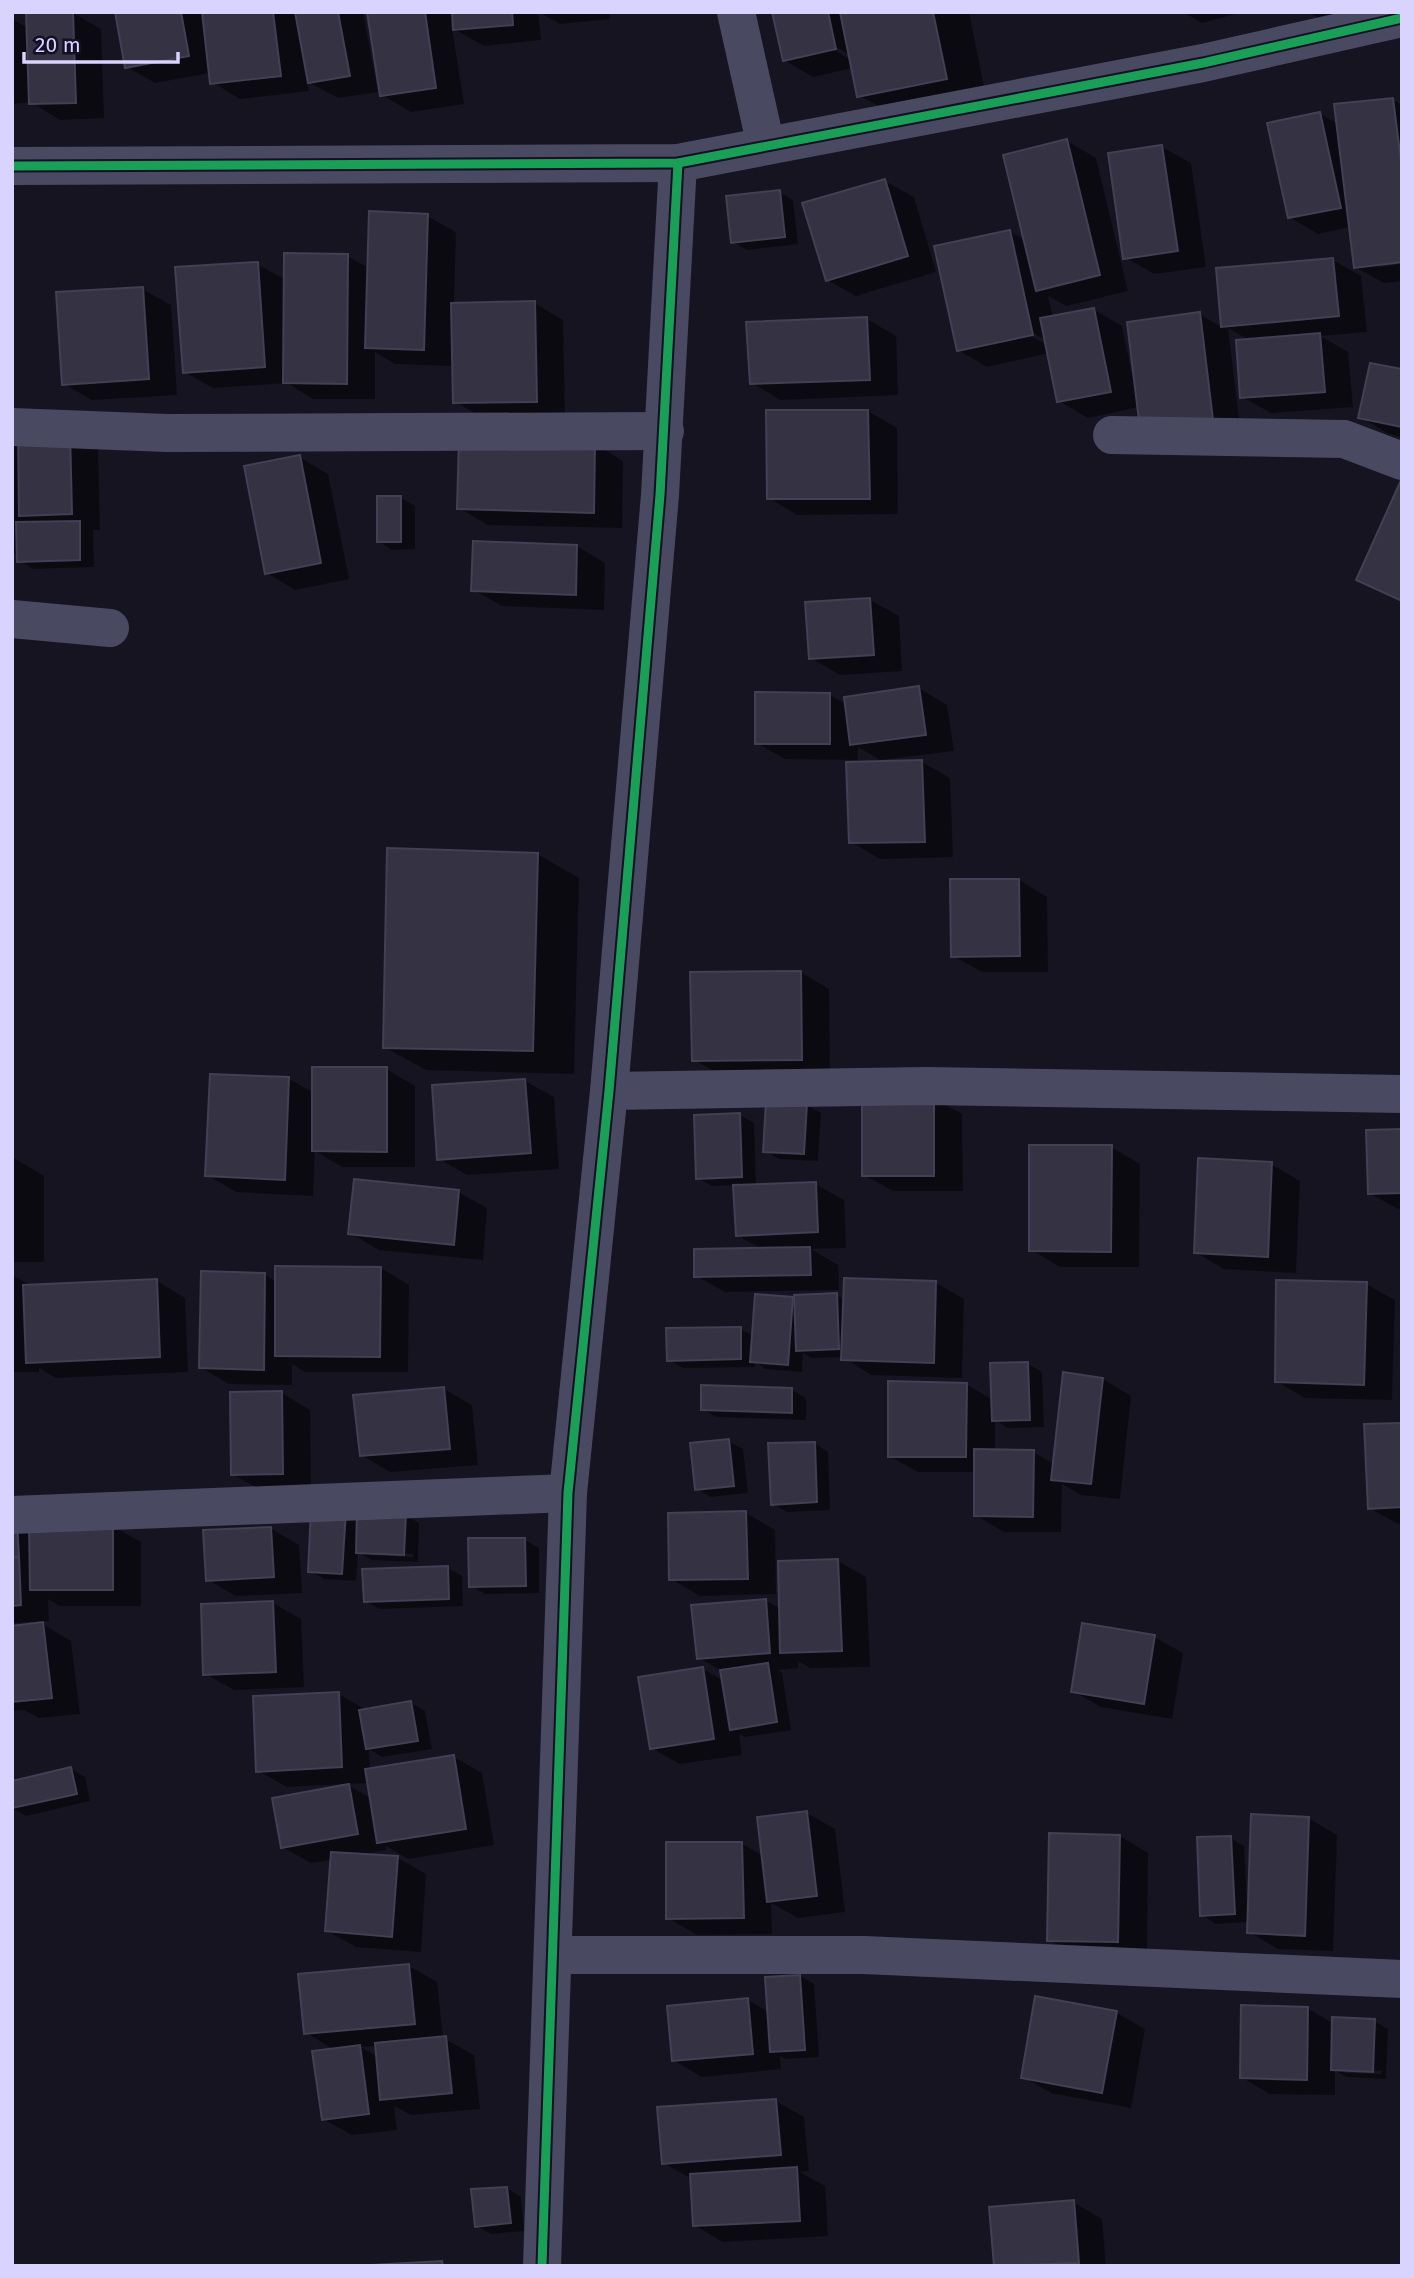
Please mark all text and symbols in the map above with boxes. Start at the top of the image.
scale bar [24,21,178,65]
text: 20 m [35,32,81,58]

